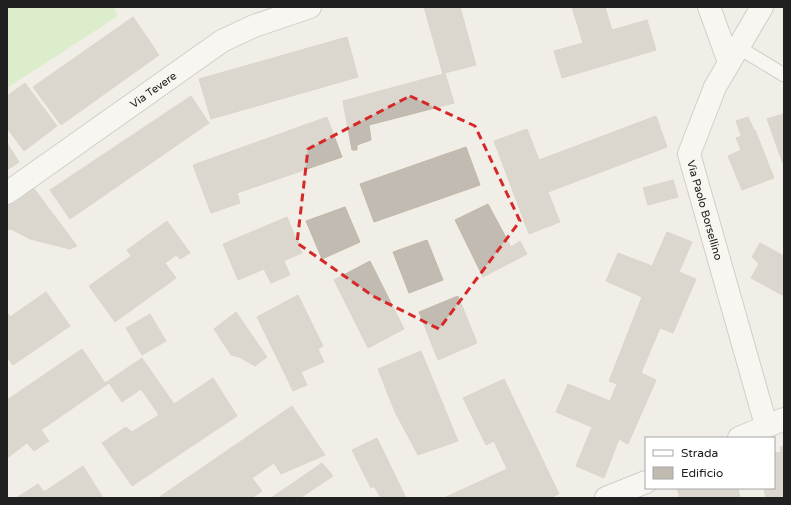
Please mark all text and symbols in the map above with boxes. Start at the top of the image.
street label: Via Tevere [127,69,179,111]
street label: Via Paolo Borsellino [685,159,725,262]
legend [645,437,775,489]
text: Strada [681,446,718,460]
text: Edificio [681,466,723,480]

